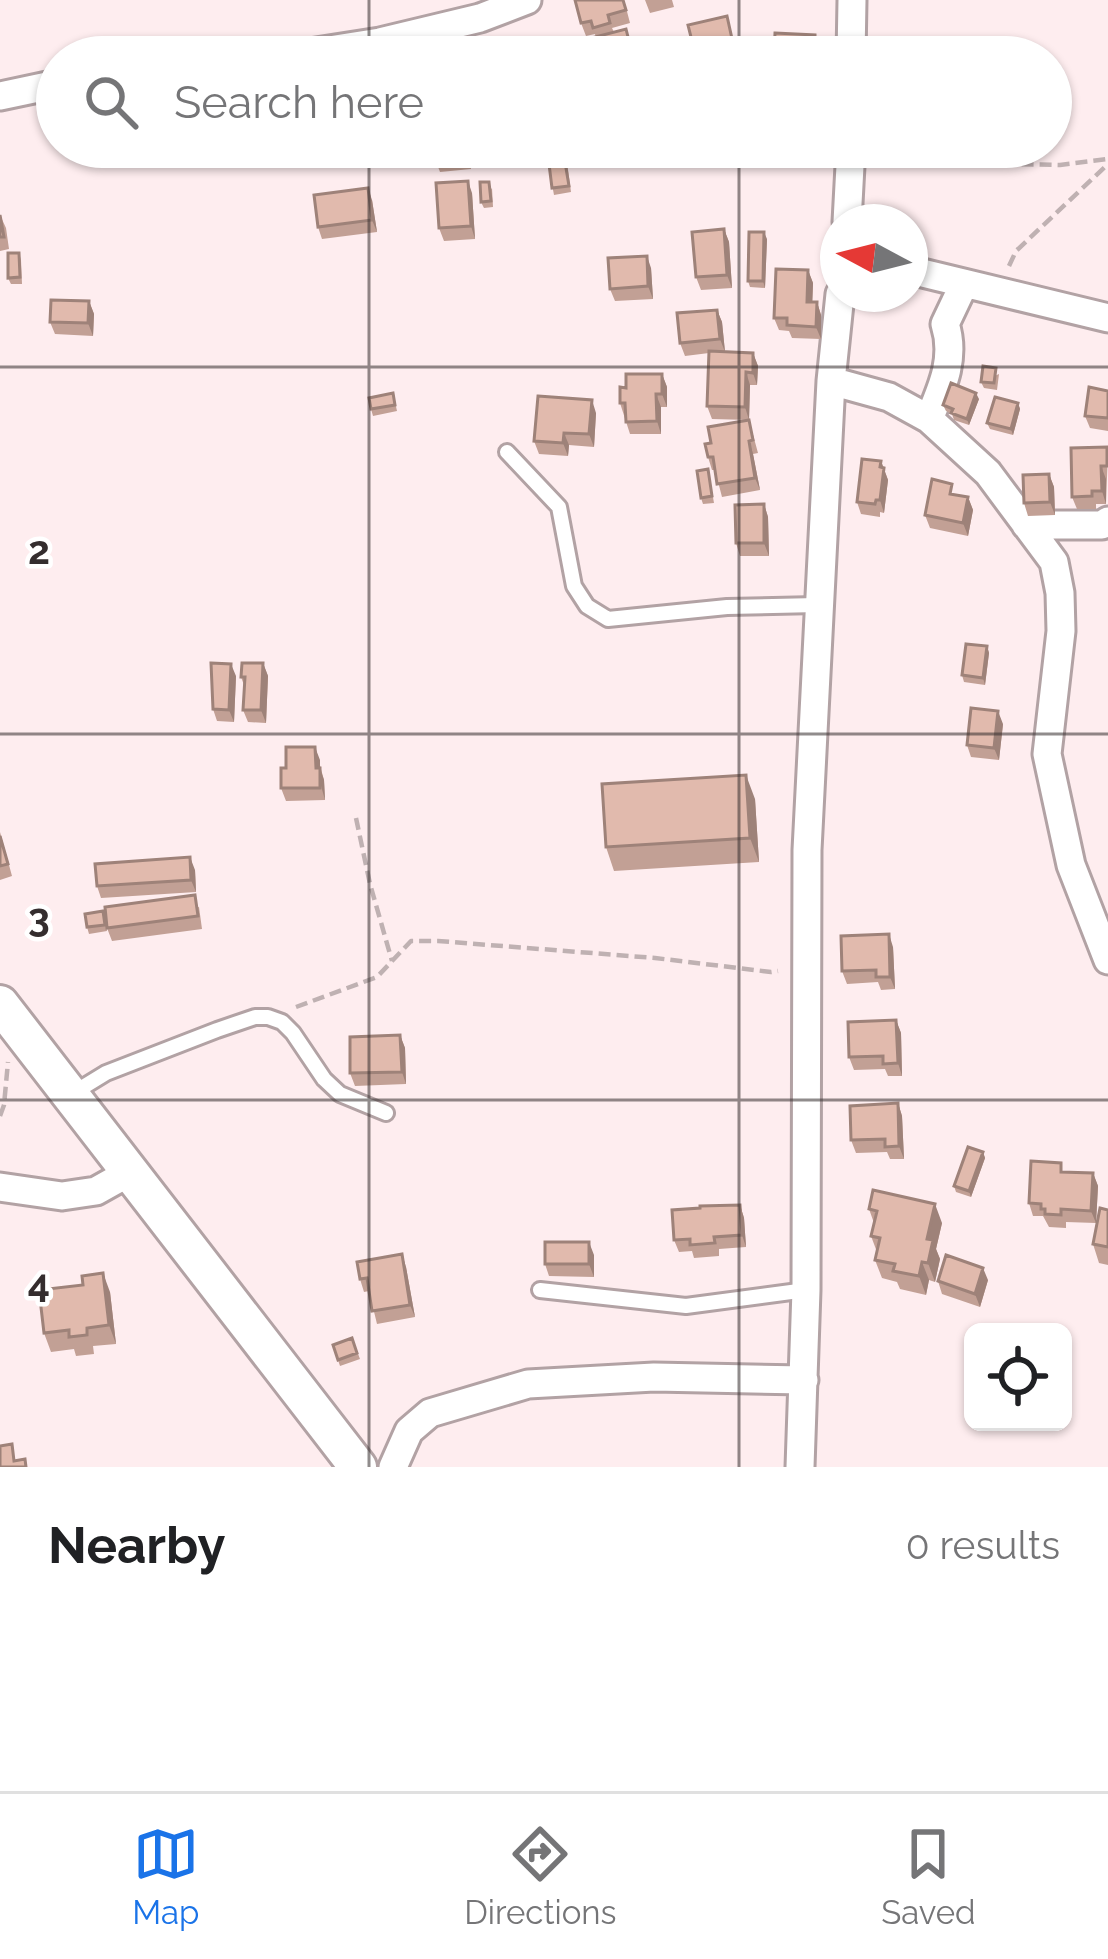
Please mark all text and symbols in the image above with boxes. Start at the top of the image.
search box [36,36,1072,168]
icon: search [78,69,144,135]
text: Search here [174,76,424,129]
north arrow [820,204,928,312]
text: 2 [28,527,50,573]
text: 3 [28,894,50,940]
text: 4 [28,1260,50,1306]
map controls [964,1323,1072,1431]
button: locate [964,1323,1072,1431]
text: Nearby [48,1515,225,1575]
text: 0 results [906,1522,1060,1568]
tab: Map [132,1821,199,1932]
tab: Directions [464,1821,617,1932]
tab: Saved [881,1821,976,1932]

